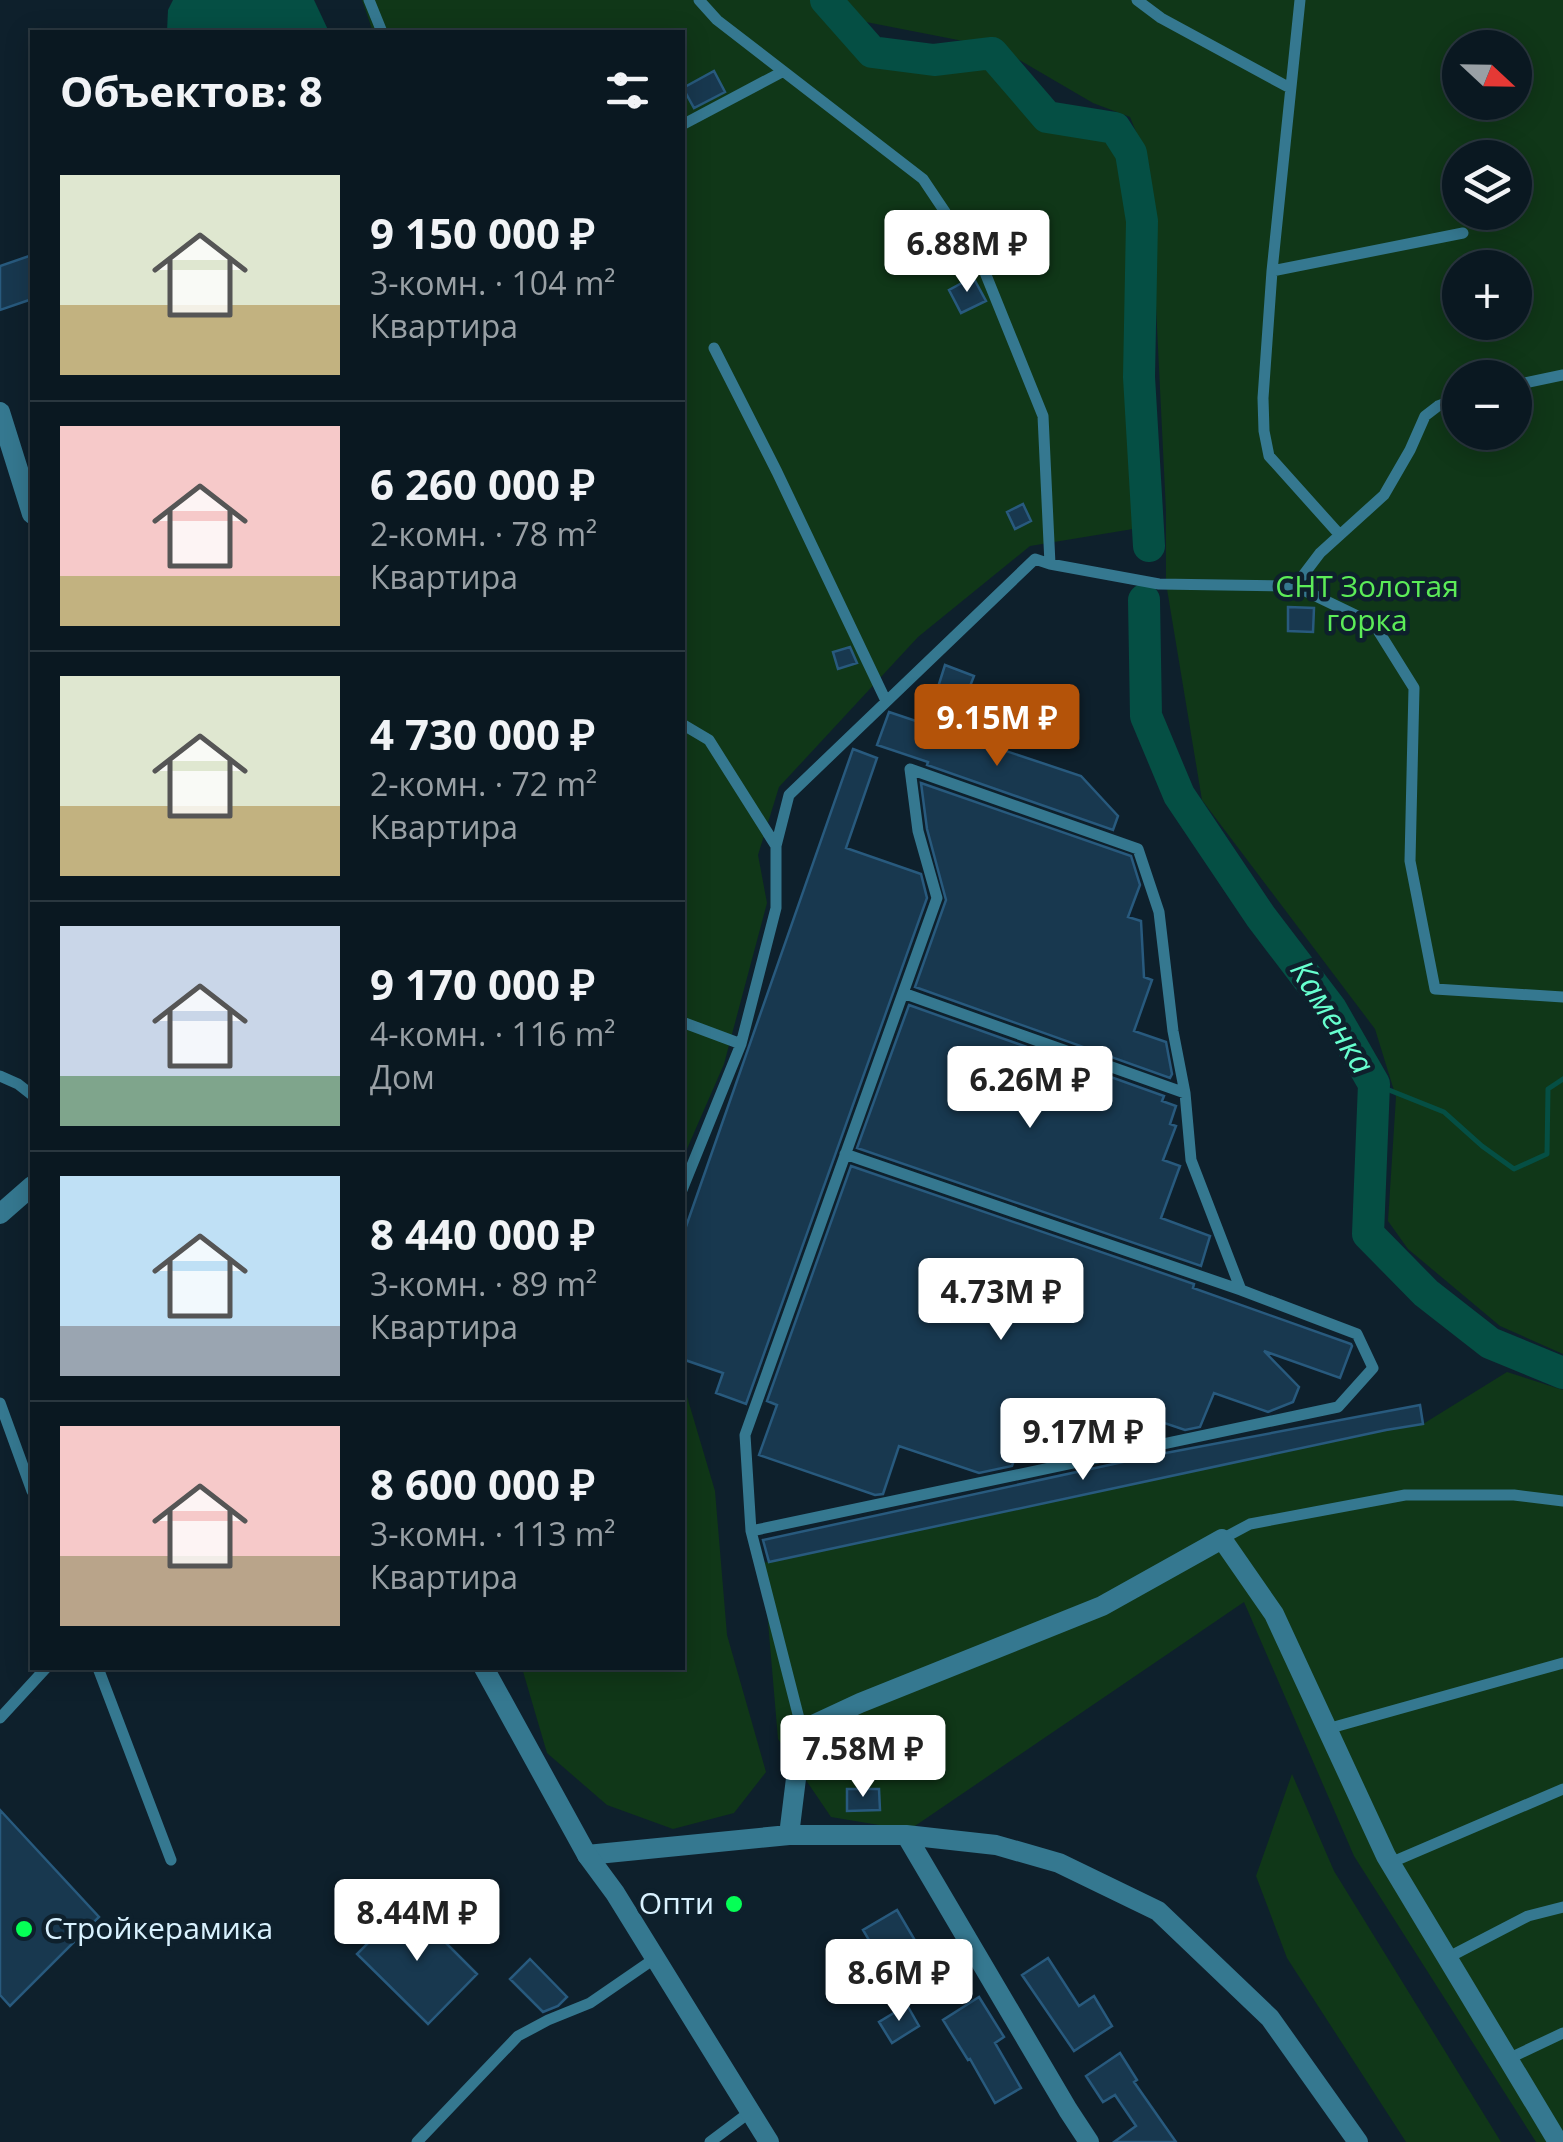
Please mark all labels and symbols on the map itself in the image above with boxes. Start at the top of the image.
north arrow [1442,30,1532,120]
pin: 6.88M ₽ [875,210,1059,295]
park label: СНТ Золотая горка [1275,565,1459,640]
pin: 9.15M ₽ [905,684,1089,769]
water label: Каменка [1281,951,1385,1081]
pin: 6.26M ₽ [938,1046,1122,1131]
pin: 4.73M ₽ [909,1258,1093,1343]
pin: 9.17M ₽ [991,1398,1175,1483]
pin: 7.58M ₽ [771,1715,955,1800]
pin: 8.44M ₽ [325,1879,509,1964]
place label: Опти [639,1882,714,1923]
marker: Опти [723,1893,745,1915]
place label: Стройкерамика [44,1907,273,1948]
marker: Стройкерамика [13,1918,35,1940]
pin: 8.6M ₽ [818,1939,980,2024]

